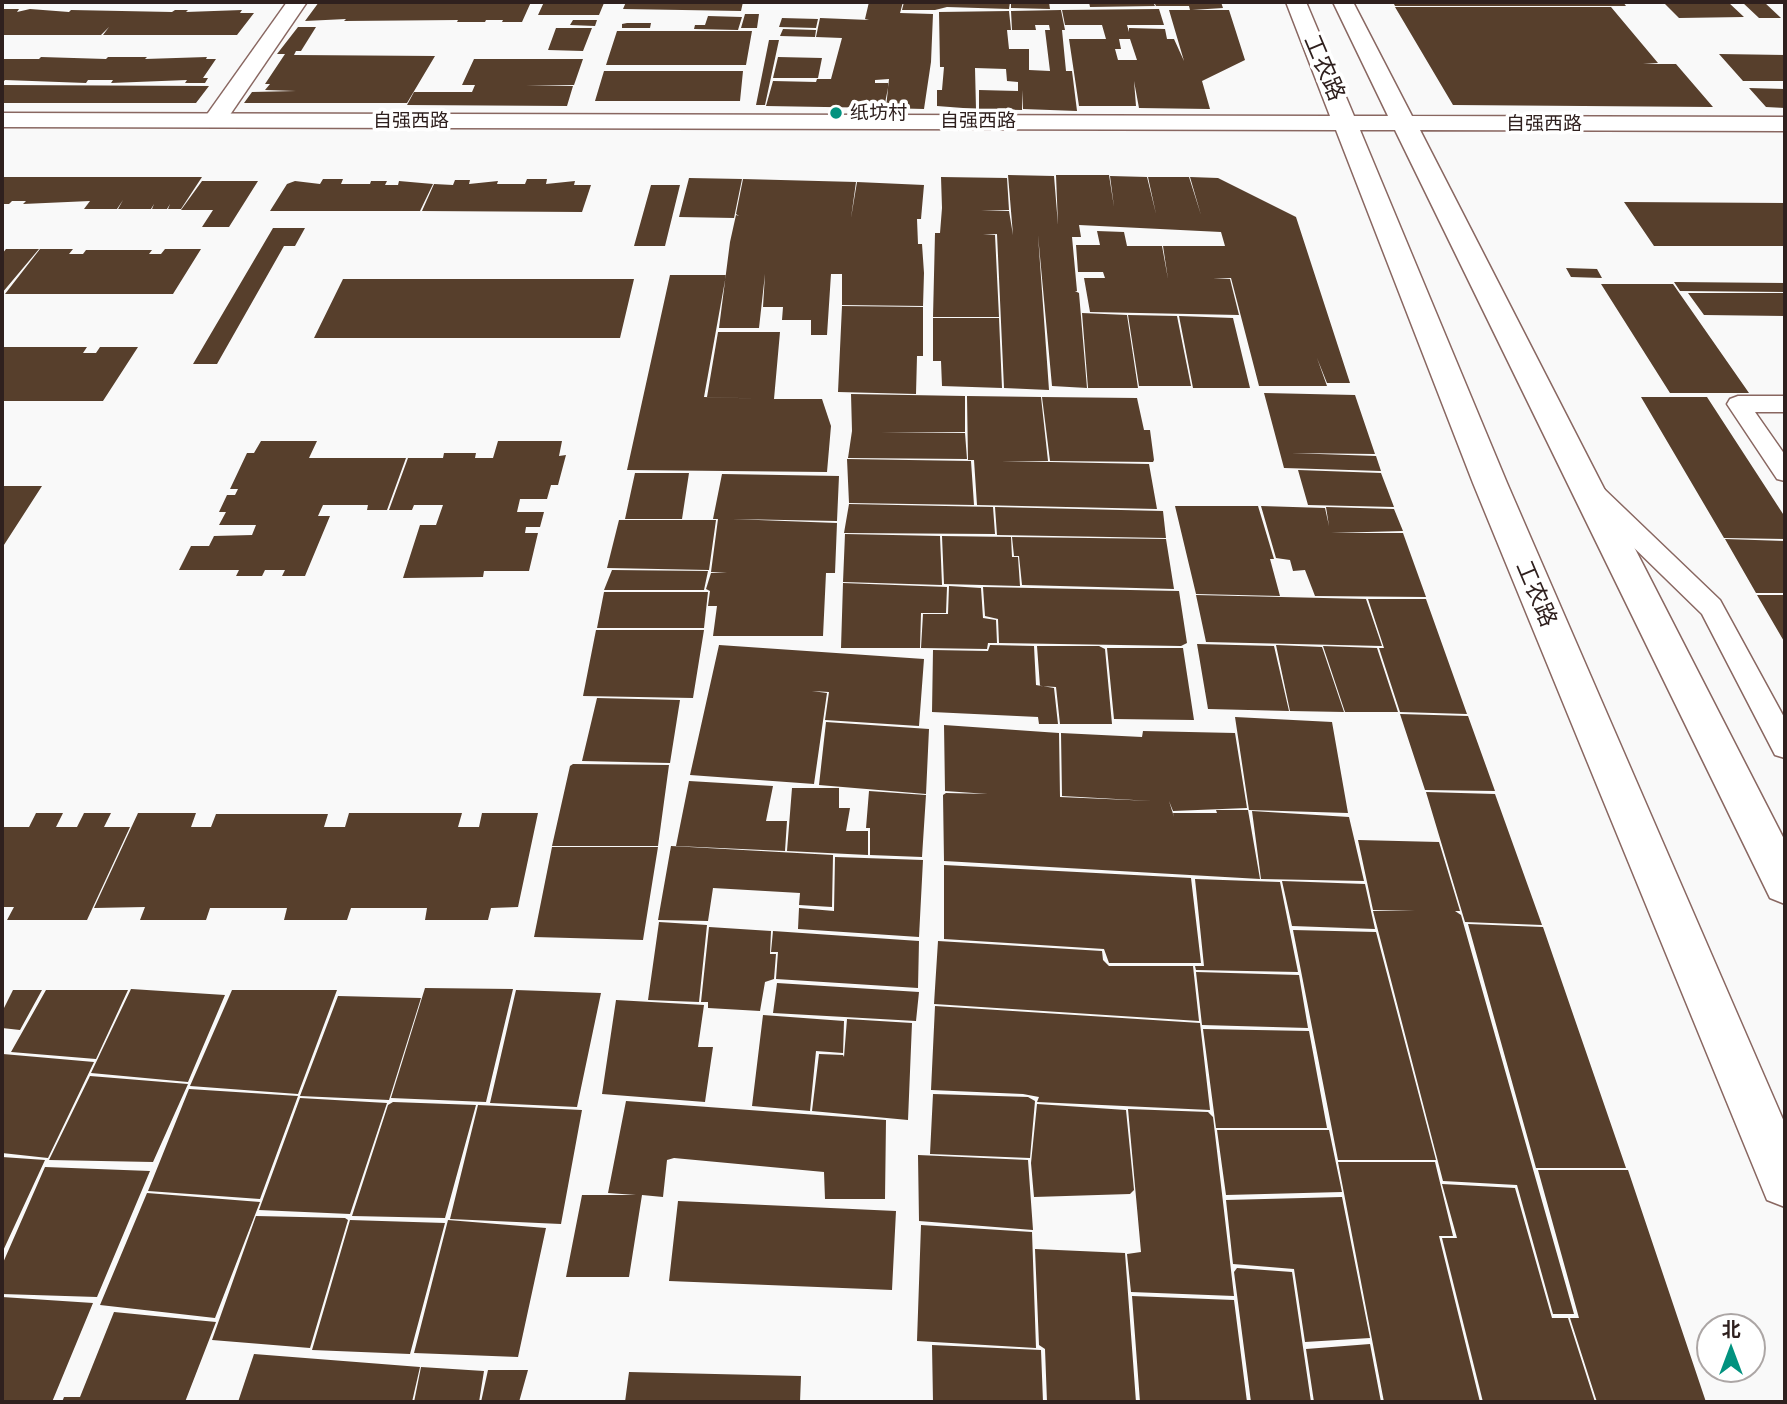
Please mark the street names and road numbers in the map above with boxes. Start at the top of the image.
street label: 工农路 [1298,31,1350,105]
street label: 自强西路 [373,110,449,132]
street label: 自强西路 [940,110,1016,132]
street label: 自强西路 [1506,113,1582,135]
street label: 工农路 [1510,557,1562,631]

